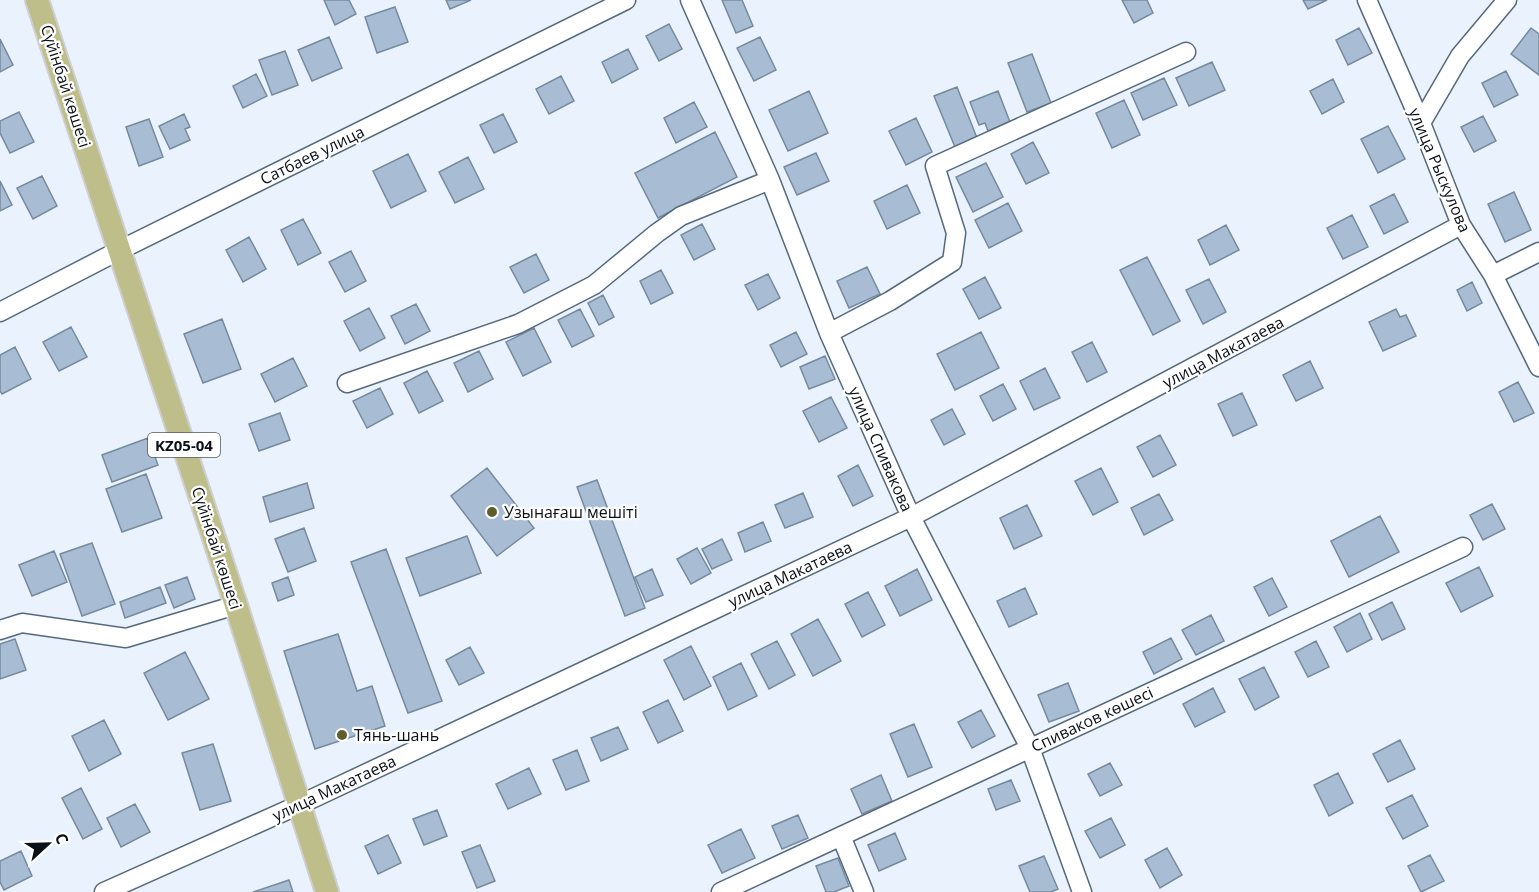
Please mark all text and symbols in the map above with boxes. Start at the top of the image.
street label: Сүйінбай көшесі [36,22,96,150]
street label: улица Рыскулова [1404,104,1476,236]
street label: Сатбаев улица [256,120,368,190]
street label: улица Макатаева [1159,311,1287,393]
street label: улица Спивакова [844,383,918,515]
road number: KZ05-04 [148,433,220,457]
street label: Сүйінбай көшесі [187,484,247,612]
place label: Узынағаш мешіті [504,501,638,523]
marker: Узынағаш мешіті [485,505,499,519]
street label: улица Макатаева [724,536,856,612]
street label: Спиваков көшесі [1027,681,1157,757]
place label: Тянь-шань [354,724,439,746]
marker: Тянь-шань [335,728,349,742]
street label: улица Макатаева [268,750,400,826]
north arrow [18,814,78,874]
text: С [50,830,74,847]

